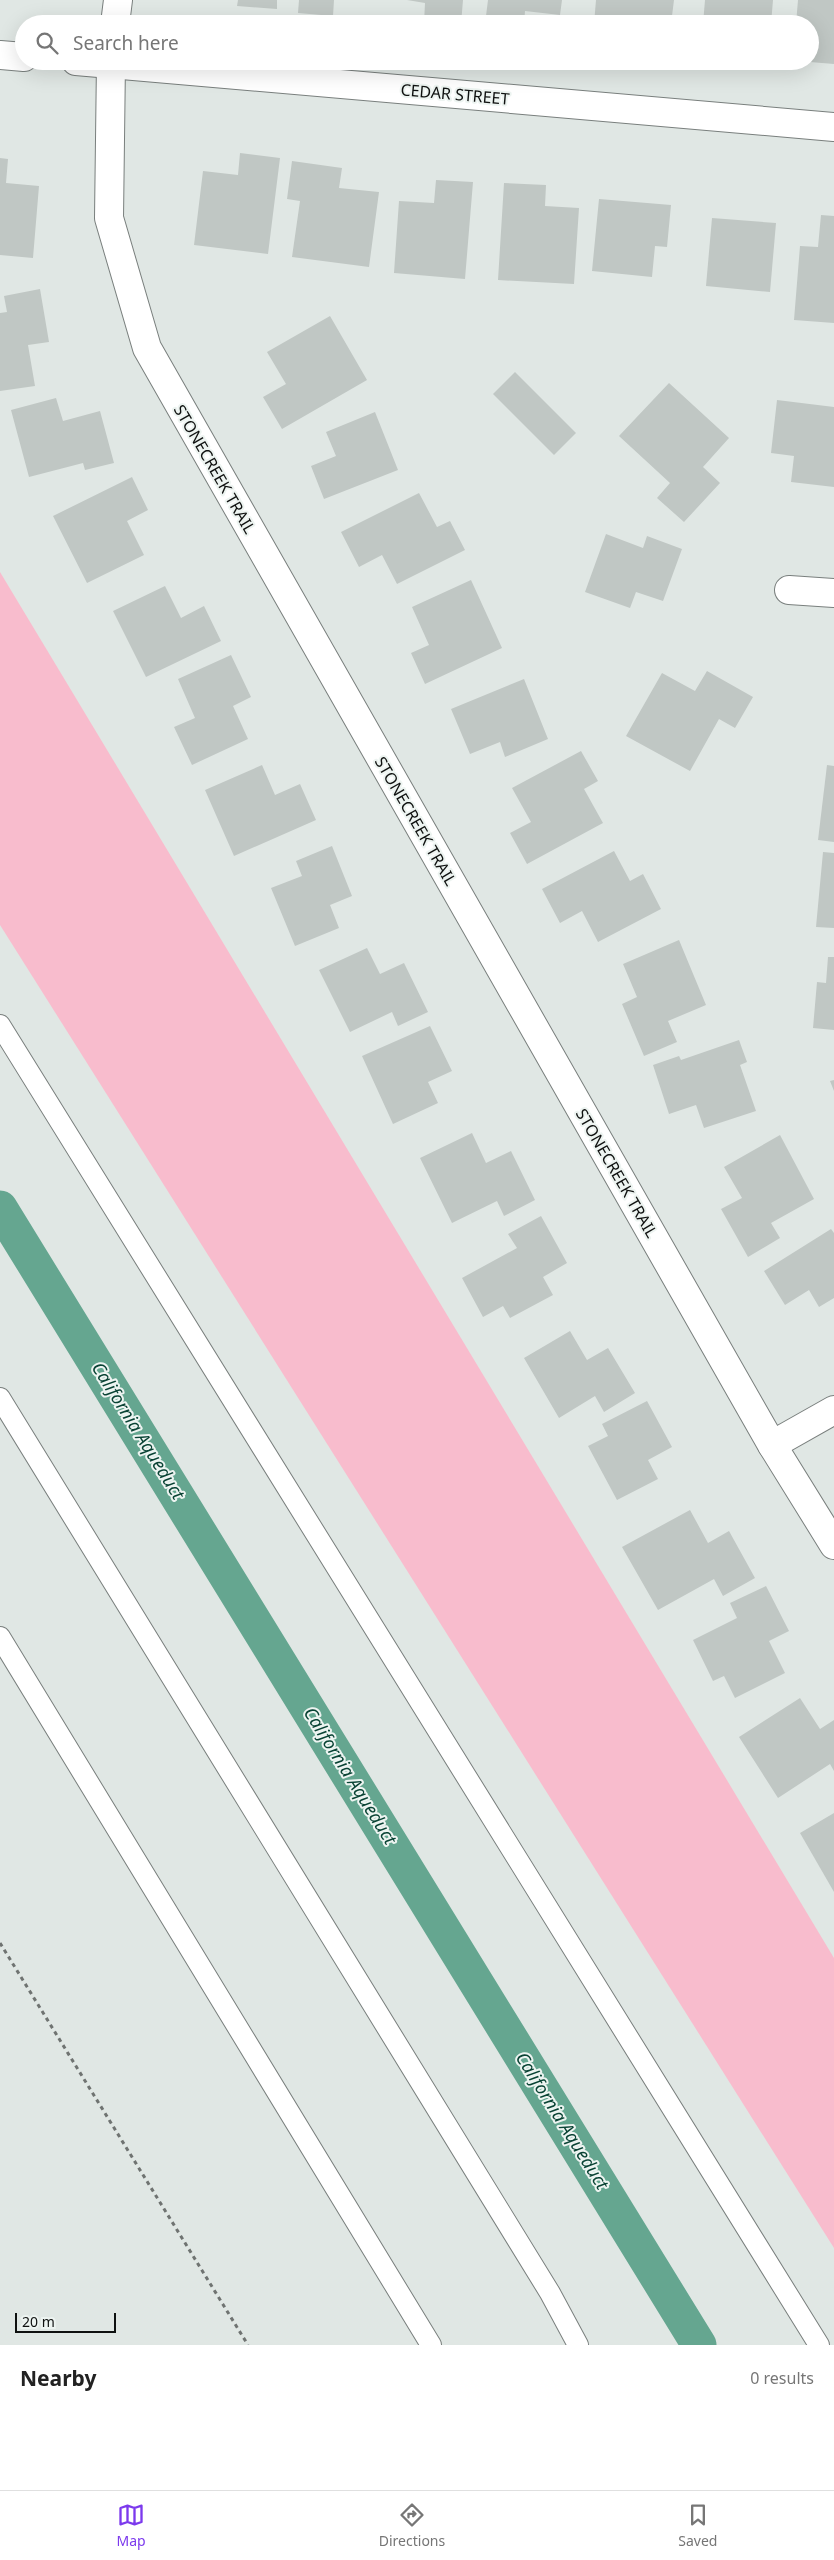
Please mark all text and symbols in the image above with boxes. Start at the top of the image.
search box [15,15,819,70]
icon: search [33,29,61,57]
text: Search here [73,30,179,56]
street label: CEDAR STREET [400,78,510,110]
street label: STONECREEK TRAIL [169,400,261,538]
street label: STONECREEK TRAIL [370,752,462,890]
street label: STONECREEK TRAIL [571,1104,663,1242]
water label: California Aqueduct [87,1357,191,1505]
water label: California Aqueduct [299,1702,403,1850]
water label: California Aqueduct [511,2047,615,2195]
scale bar [15,2310,116,2333]
text: 20 m [22,2312,55,2331]
text: Nearby [20,2364,96,2392]
text: 0 results [750,2367,814,2389]
tab: Map [117,2501,146,2550]
tab: Directions [379,2501,445,2550]
tab: Saved [678,2501,717,2550]

